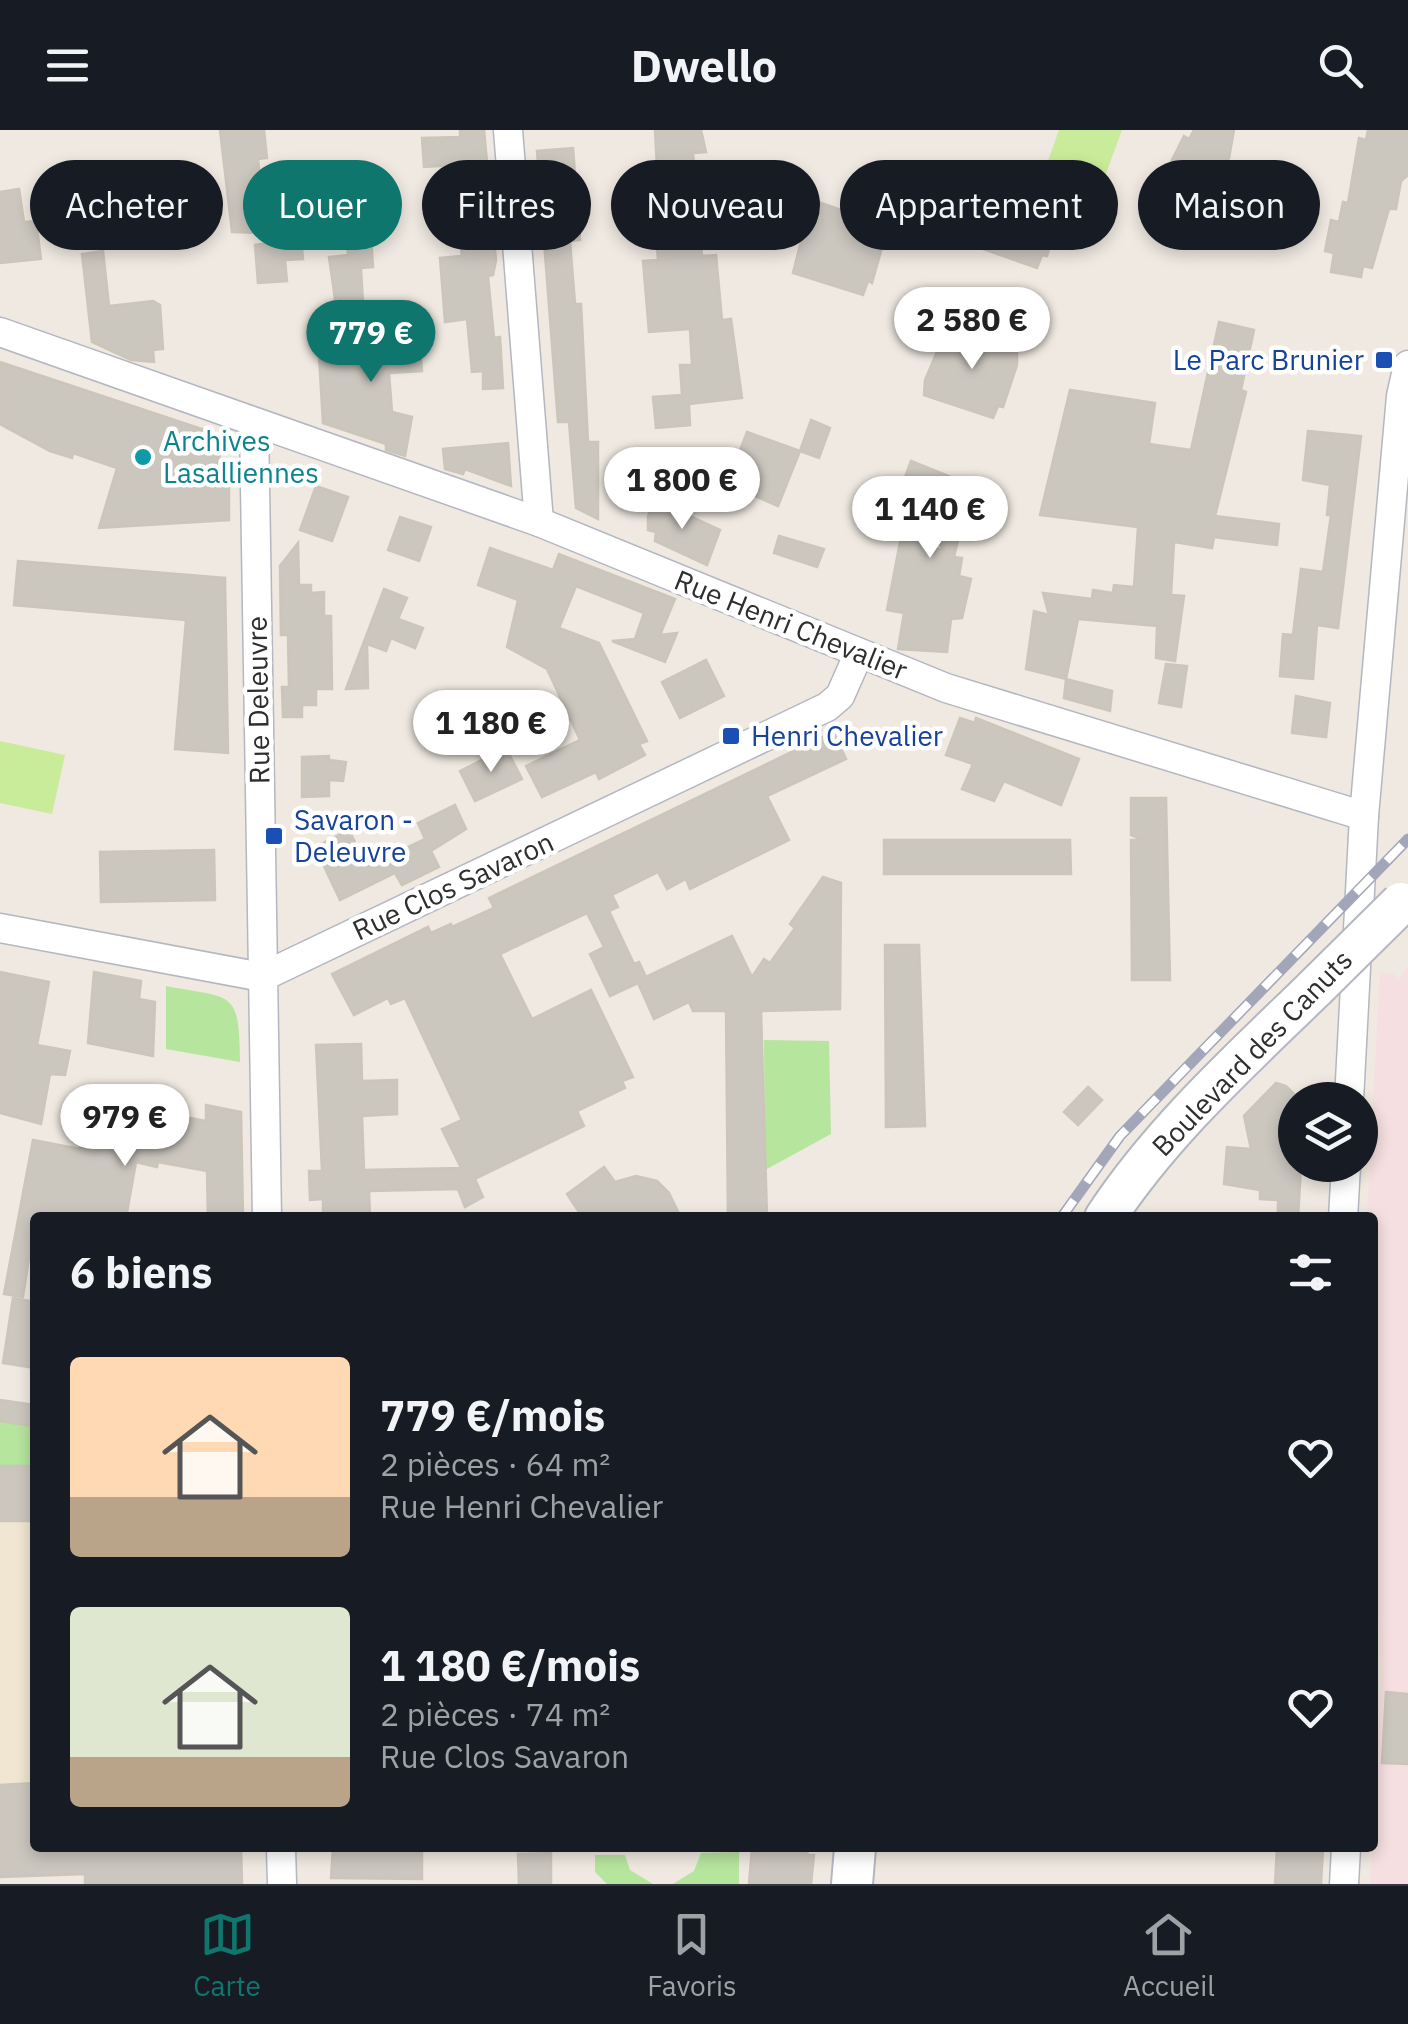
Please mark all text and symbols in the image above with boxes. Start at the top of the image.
text: Dwello [631,36,777,94]
icon: menu [40,38,95,93]
icon: search [1313,38,1368,93]
chip: Acheter [30,160,223,250]
chip: Louer [243,160,402,250]
chip: Filtres [422,160,591,250]
chip: Nouveau [611,160,820,250]
chip: Appartement [840,160,1118,250]
chip: Maison [1138,160,1320,250]
pin: 2 580 € [880,287,1064,372]
text: 2 580 € [916,298,1028,340]
pin: 779 € [301,300,441,385]
text: 779 € [328,311,414,353]
place label: Le Parc Brunier [1173,341,1364,378]
marker: Le Parc Brunier [1373,349,1395,371]
place label: Archives Lasalliennes [163,422,319,491]
marker: Archives Lasalliennes [132,446,154,468]
pin: 1 800 € [590,447,774,532]
text: 1 800 € [626,458,738,500]
pin: 1 140 € [838,476,1022,561]
text: 1 140 € [874,487,986,529]
street label: Rue Henri Chevalier [669,561,913,688]
street label: Rue Deleuvre [238,616,277,784]
pin: 1 180 € [399,690,583,775]
text: 1 180 € [435,701,547,743]
place label: Henri Chevalier [751,717,943,754]
marker: Henri Chevalier [720,725,742,747]
place label: Savaron - Deleuvre [294,801,413,870]
street label: Rue Clos Savaron [346,823,559,948]
marker: Savaron - Deleuvre [263,825,285,847]
street label: Boulevard des Canuts [1143,941,1360,1164]
map controls [1278,1082,1378,1182]
button: layers [1278,1082,1378,1182]
pin: 979 € [55,1084,195,1169]
text: 979 € [82,1095,168,1137]
text: 6 biens [70,1245,212,1300]
icon: filters [1283,1245,1338,1300]
text: 779 €/mois [380,1388,605,1443]
icon: home [150,1397,270,1517]
icon: heart [1283,1430,1338,1485]
text: 2 pièces · 64 m² [380,1443,610,1485]
text: Rue Henri Chevalier [380,1485,663,1527]
text: 1 180 €/mois [380,1638,640,1693]
icon: home [150,1647,270,1767]
icon: heart [1283,1680,1338,1735]
text: 2 pièces · 74 m² [380,1693,610,1735]
text: Rue Clos Savaron [380,1735,629,1777]
tab: Carte [193,1907,261,2004]
tab: Favoris [647,1907,737,2004]
tab: Accueil [1123,1907,1215,2004]

